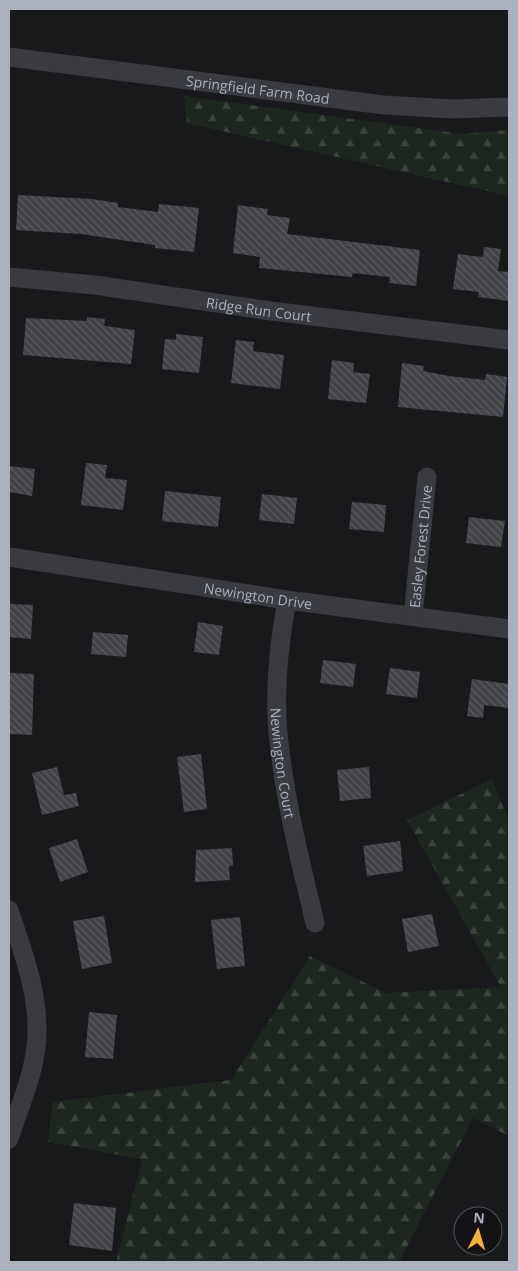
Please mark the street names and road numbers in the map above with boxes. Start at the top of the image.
street label: Springfield Farm Road [185,70,331,107]
street label: Ridge Run Court [205,292,313,325]
street label: Easley Forest Drive [404,484,436,609]
street label: Newington Drive [203,578,313,613]
street label: Newington Court [267,707,300,820]

